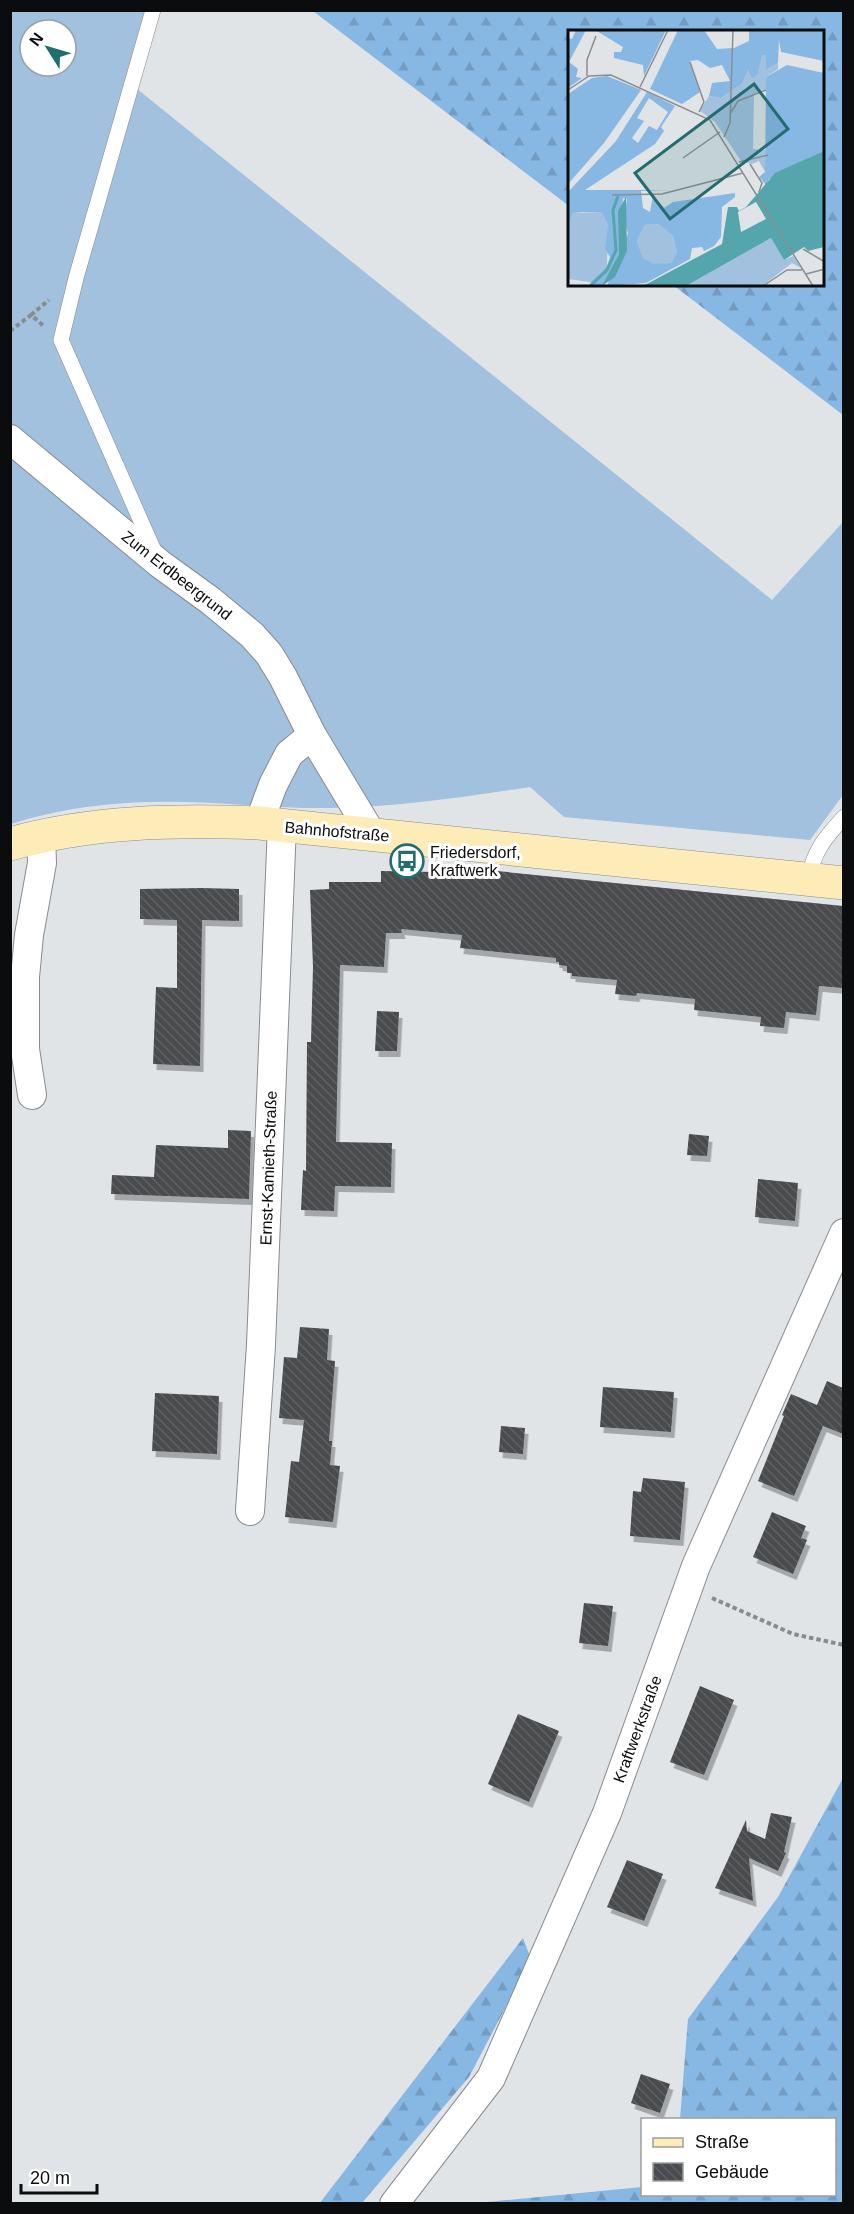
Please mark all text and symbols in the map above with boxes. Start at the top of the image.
north arrow [18,18,78,78]
text: N [26,30,47,49]
inset map [568,30,824,286]
street label: Zum Erdbeergrund [119,527,235,623]
street label: Bahnhofstraße [284,818,390,845]
bus stop icon: Friedersdorf, Kraftwerk [389,843,425,879]
place label: Friedersdorf, Kraftwerk [430,844,521,879]
street label: Ernst-Kamieth-Straße [257,1090,280,1246]
street label: Kraftwerkstraße [610,1673,665,1785]
legend [641,2118,836,2196]
text: Straße [695,2132,749,2152]
scale bar [21,2157,98,2195]
text: Gebäude [695,2162,769,2182]
text: 20 m [30,2168,70,2188]

